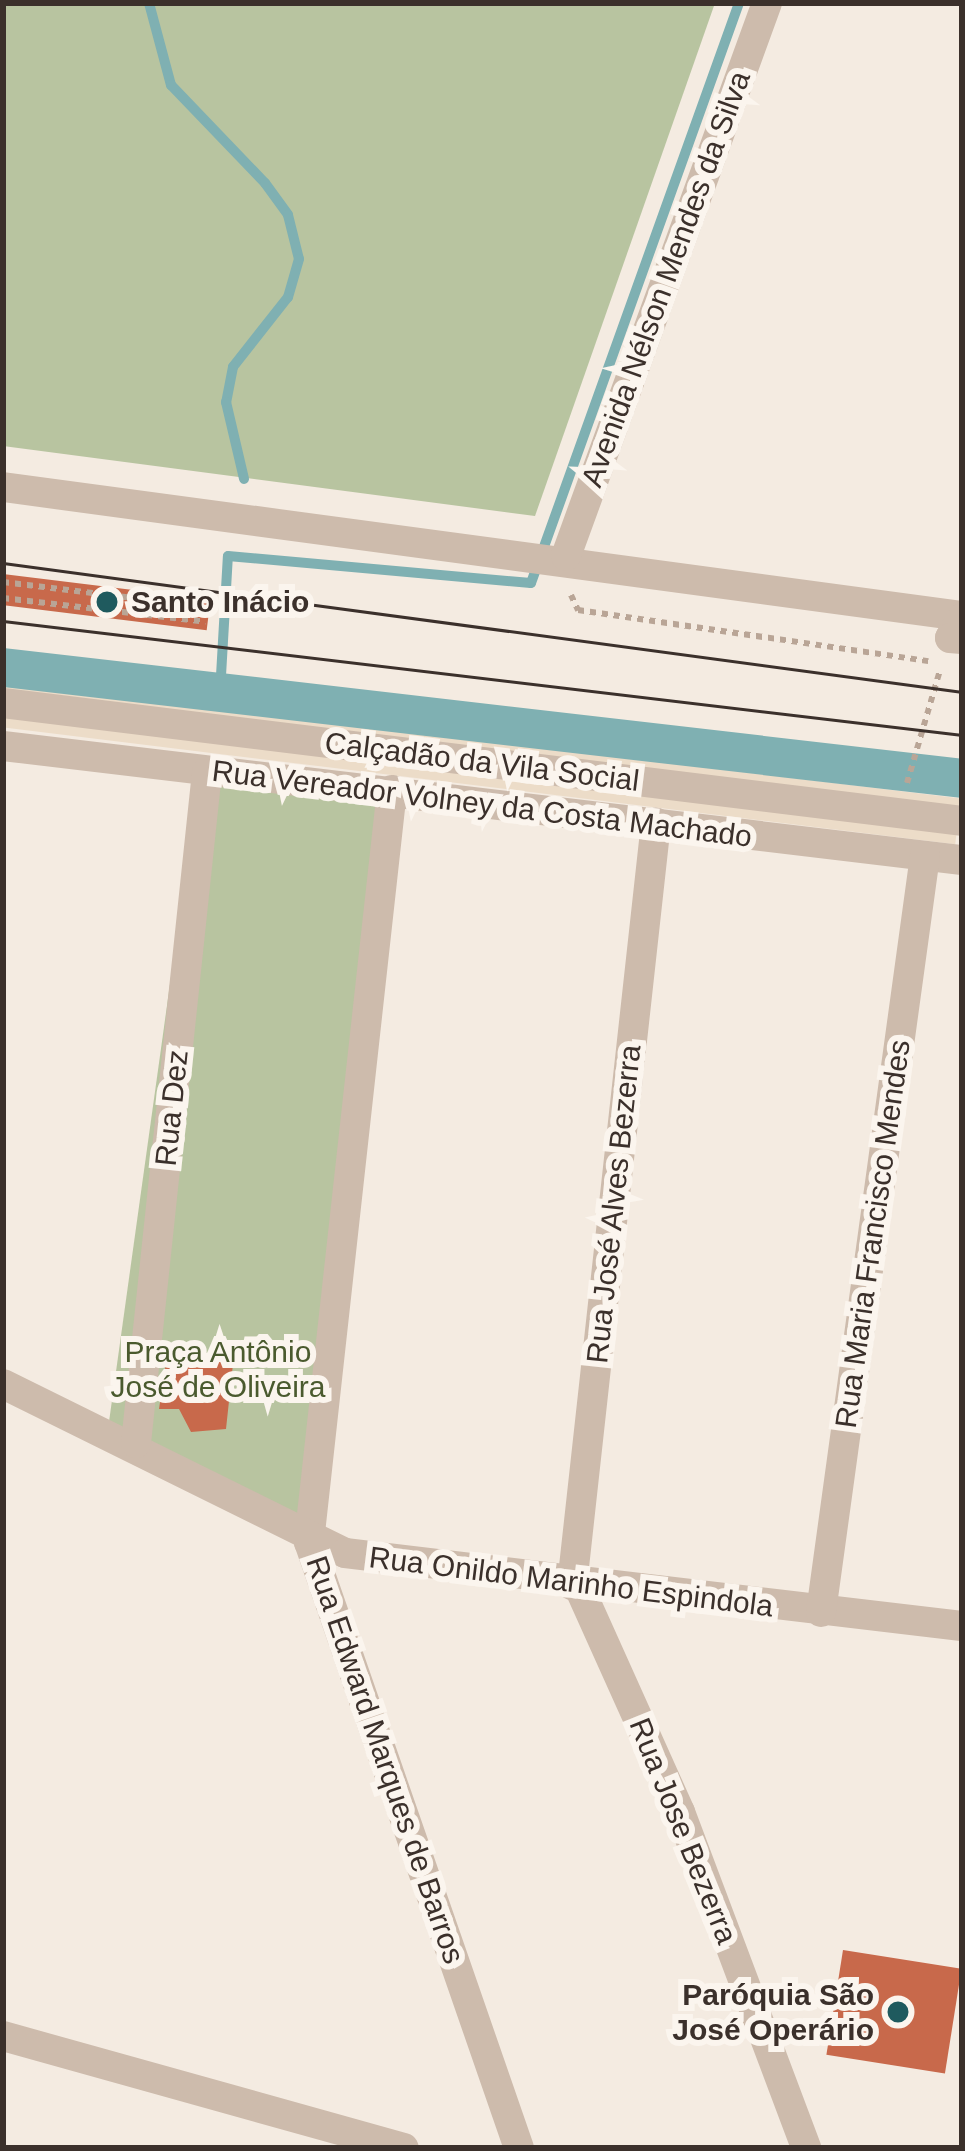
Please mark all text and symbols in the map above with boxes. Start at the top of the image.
street label: Avenida Nélson Mendes da Silva [574,66,758,492]
place label: Santo Inácio [131,584,309,620]
marker: Santo Inácio [94,589,120,615]
street label: Calçadão da Vila Social [323,725,641,799]
street label: Rua Vereador Volney da Costa Machado [210,753,754,855]
street label: Rua Maria Francisco Mendes [828,1037,918,1431]
street label: Rua José Alves Bezerra [579,1042,649,1366]
street label: Rua Dez [148,1048,196,1168]
park label: Praça Antônio José de Oliveira [110,1334,326,1404]
street label: Rua Onildo Marinho Espindola [367,1539,775,1625]
street label: Rua Edward Marques de Barros [298,1552,472,1968]
street label: Rua Jose Bezerra [621,1713,745,1949]
place label: Paróquia São José Operário [672,1977,874,2048]
marker: Paróquia São José Operário [885,1999,911,2025]

